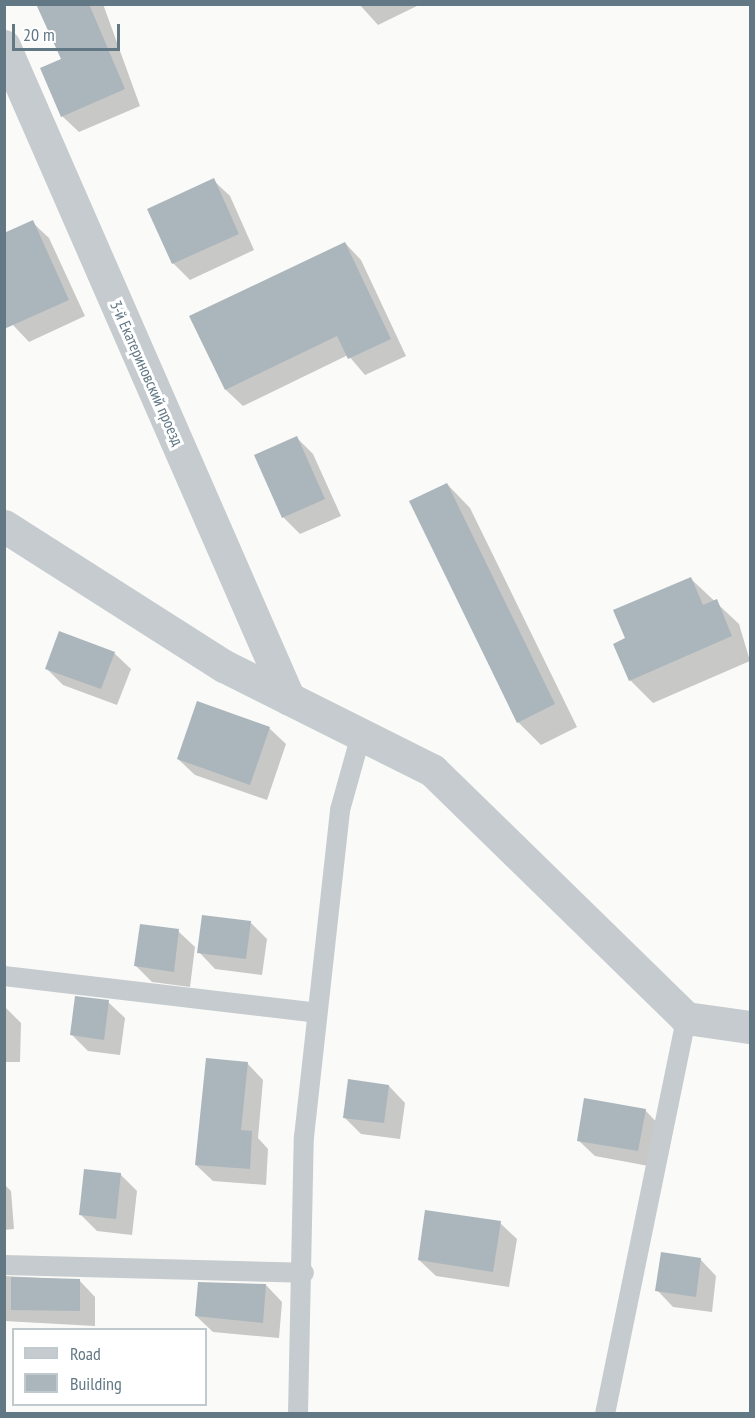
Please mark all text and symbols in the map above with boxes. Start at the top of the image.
scale bar [15,12,123,50]
text: 20 m [23,23,55,46]
street label: 3-й Екатериновский проезд [106,297,188,449]
legend [12,1328,207,1406]
text: Road [70,1342,101,1365]
text: Building [70,1372,122,1395]

